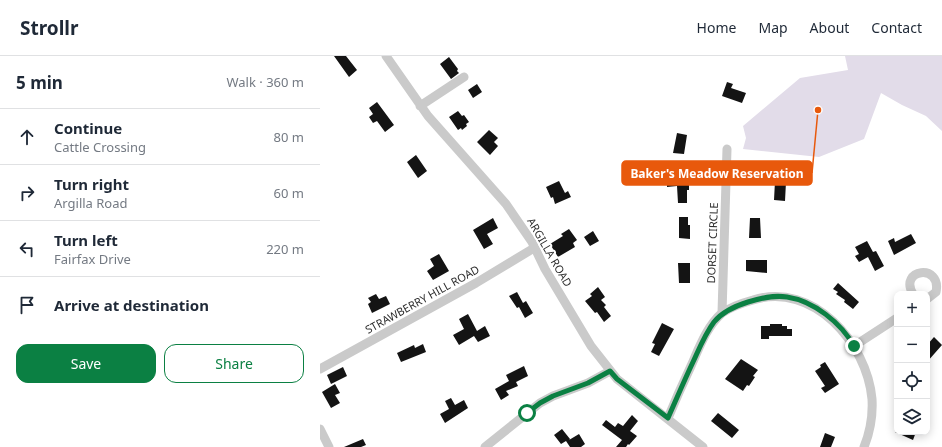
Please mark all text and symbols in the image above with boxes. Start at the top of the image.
text: Strollr [20,15,79,41]
text: Home [697,18,736,37]
text: Map [758,18,788,37]
text: About [810,18,849,37]
text: Contact [871,18,922,37]
text: 5 min [16,71,63,94]
text: Walk · 360 m [226,73,304,91]
text: Continue [54,118,122,138]
icon: ahead [16,126,38,148]
text: 80 m [274,128,304,146]
text: Cattle Crossing [54,138,146,156]
callout: Baker's Meadow Reservation [622,161,812,185]
text: Baker's Meadow Reservation [630,165,804,182]
text: Turn right [54,174,129,194]
icon: right [16,182,38,204]
text: 60 m [274,184,304,202]
text: Argilla Road [54,194,128,212]
street label: DORSET CIRCLE [703,202,721,284]
street label: ARGILLA ROAD [524,215,576,289]
text: Turn left [54,230,118,250]
icon: left [16,238,38,260]
text: 220 m [266,240,304,258]
text: Fairfax Drive [54,250,131,268]
street label: STRAWBERRY HILL ROAD [362,261,482,337]
map controls [894,291,930,435]
button: + [894,291,930,327]
icon: arrive [16,294,38,316]
text: Arrive at destination [54,295,209,315]
button: − [894,327,930,363]
route end [845,337,863,355]
button: Save [16,344,156,383]
button: Share [164,344,304,383]
button: locate [894,363,930,399]
button: layers [894,399,930,435]
route start [518,404,536,422]

